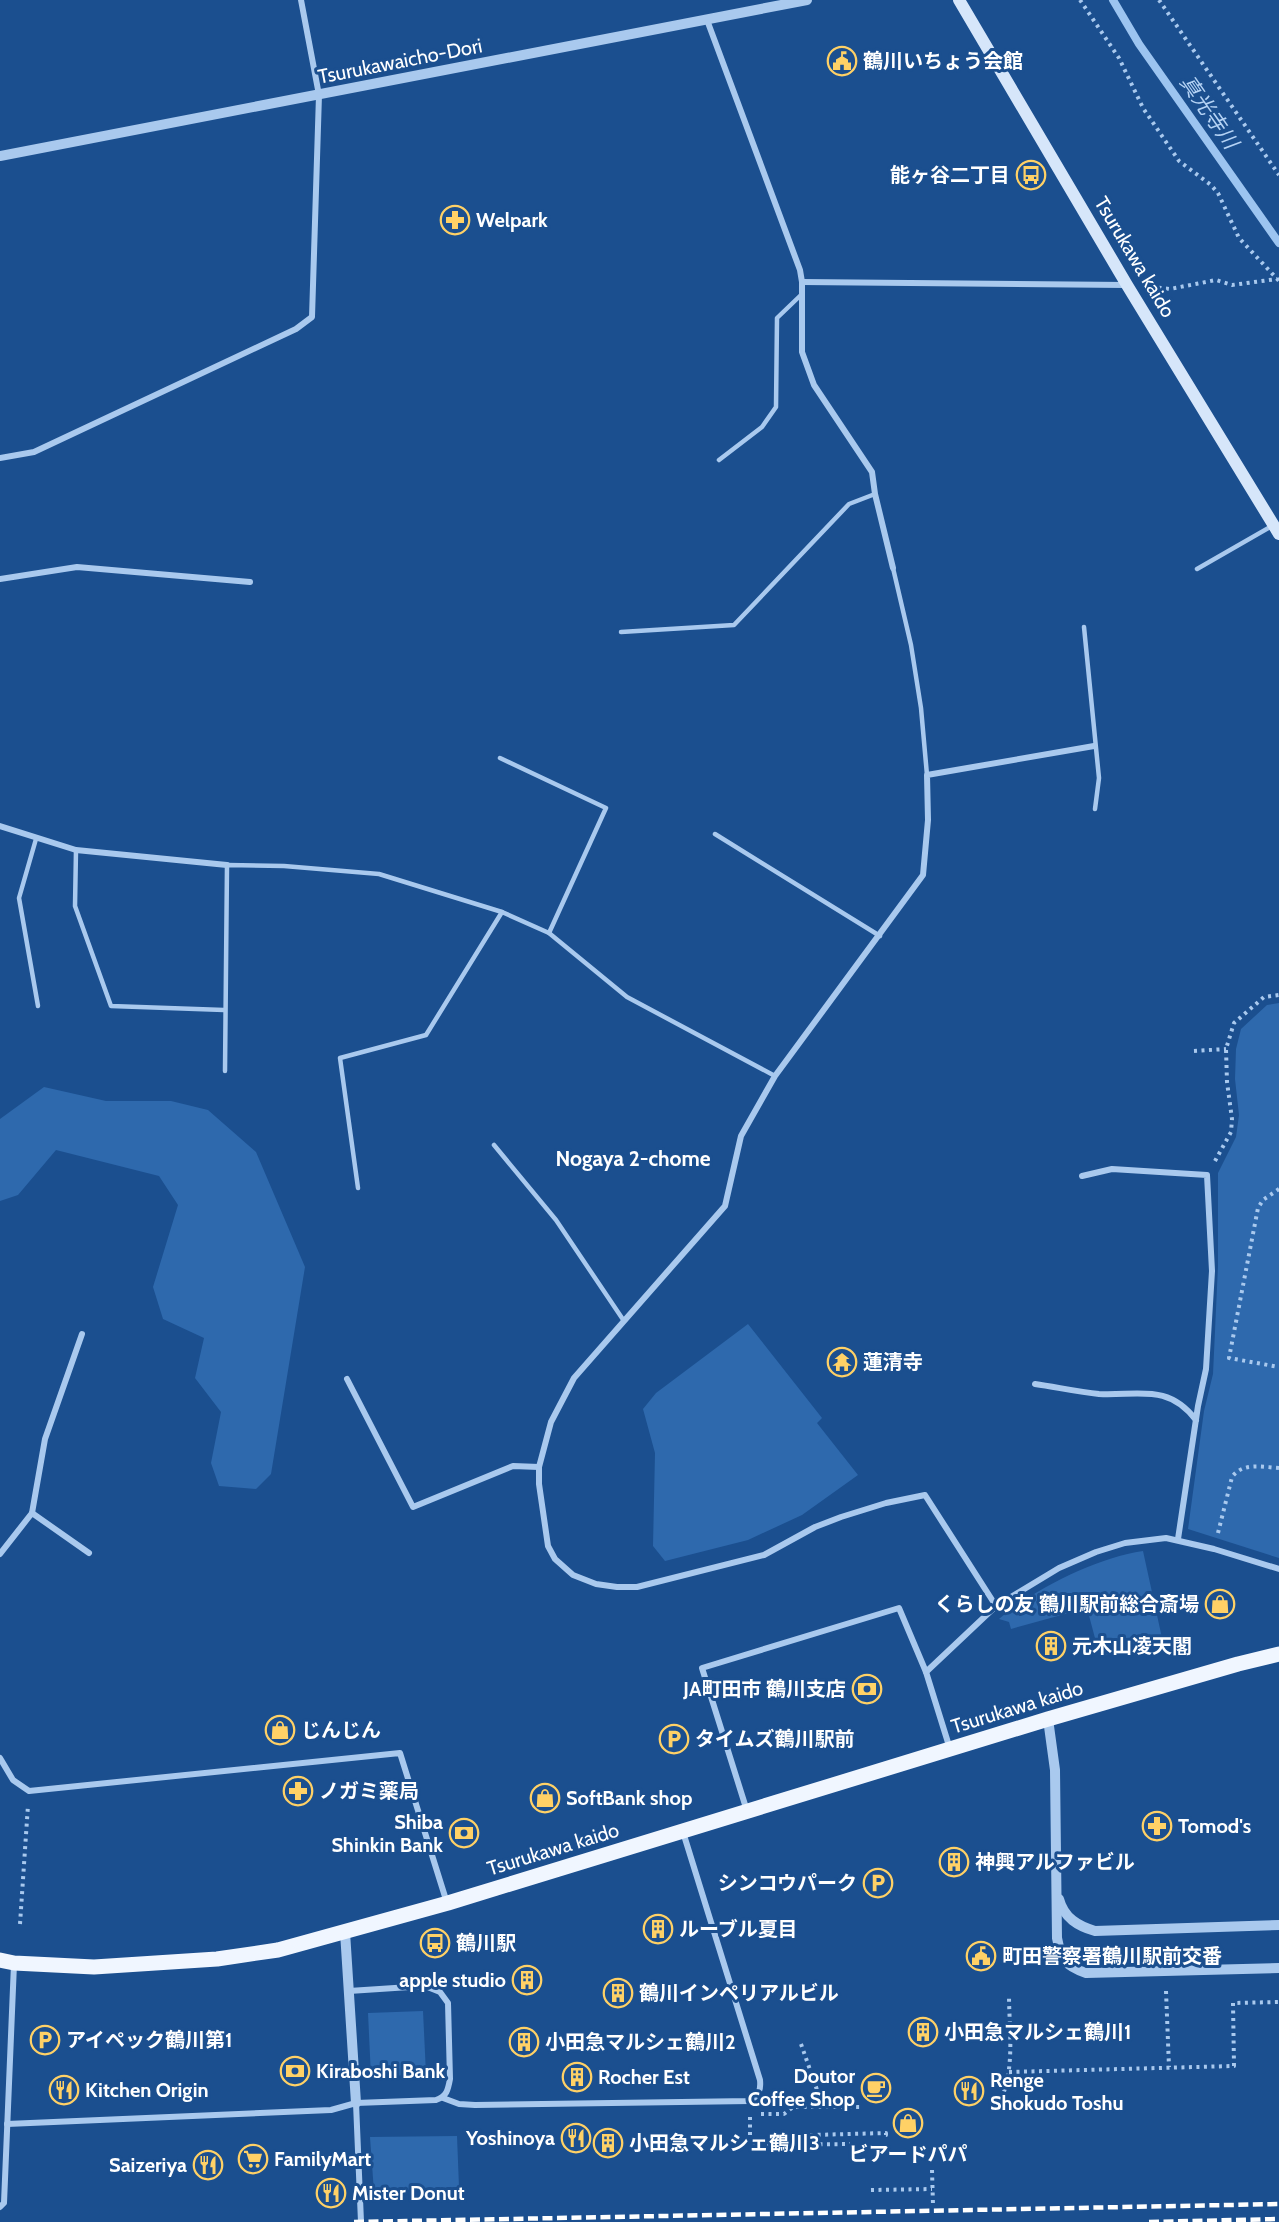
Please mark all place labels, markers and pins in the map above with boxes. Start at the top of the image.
public building icon: 鶴川いちょう会館 [826,45,858,77]
place label: 鶴川いちょう会館 [863,49,1023,73]
bus stop icon: 能ヶ谷二丁目 [1015,159,1047,191]
place label: 能ヶ谷二丁目 [890,163,1010,187]
pharmacy icon: Welpark [439,204,471,236]
place label: Welpark [476,208,548,232]
temple icon: 蓮清寺 [826,1346,858,1378]
place label: 蓮清寺 [863,1350,923,1374]
shop icon: くらしの友 鶴川駅前総合斎場 [1204,1588,1236,1620]
place label: くらしの友 鶴川駅前総合斎場 [935,1592,1199,1616]
building icon: 元木山凌天閣 [1035,1630,1067,1662]
place label: 元木山凌天閣 [1072,1634,1192,1658]
bank icon: JA町田市 鶴川支店 [851,1673,883,1705]
place label: JA町田市 鶴川支店 [682,1677,846,1701]
shop icon: じんじん [264,1714,296,1746]
place label: じんじん [301,1718,381,1742]
parking icon: タイムズ鶴川駅前 [658,1723,690,1755]
place label: タイムズ鶴川駅前 [695,1727,855,1751]
pharmacy icon: ノガミ薬局 [282,1775,314,1807]
place label: ノガミ薬局 [319,1779,419,1803]
shop icon: SoftBank shop [529,1782,561,1814]
place label: SoftBank shop [566,1786,692,1810]
place label: Shiba Shinkin Bank [331,1810,443,1857]
pharmacy icon: Tomod's [1141,1810,1173,1842]
place label: Tomod's [1178,1814,1251,1838]
bank icon: Shiba Shinkin Bank [448,1817,480,1849]
building icon: 神興アルファビル [938,1846,970,1878]
place label: 神興アルファビル [975,1850,1135,1874]
parking icon: シンコウパーク [862,1867,894,1899]
place label: シンコウパーク [718,1871,857,1895]
building icon: ルーブル夏目 [642,1913,674,1945]
place label: ルーブル夏目 [679,1917,798,1941]
bus stop icon: 鶴川駅 [419,1927,451,1959]
place label: 鶴川駅 [456,1931,516,1955]
public building icon: 町田警察署鶴川駅前交番 [965,1940,997,1972]
place label: 町田警察署鶴川駅前交番 [1002,1944,1222,1968]
building icon: apple studio [511,1964,543,1996]
place label: apple studio [399,1968,506,1992]
building icon: 鶴川インペリアルビル [602,1977,634,2009]
place label: 鶴川インペリアルビル [639,1981,839,2005]
building icon: 小田急マルシェ鶴川1 [907,2016,939,2048]
place label: 小田急マルシェ鶴川1 [944,2020,1131,2044]
parking icon: アイペック鶴川第1 [29,2024,61,2056]
building icon: 小田急マルシェ鶴川2 [508,2026,540,2058]
place label: アイペック鶴川第1 [66,2028,232,2052]
place label: 小田急マルシェ鶴川2 [545,2030,736,2054]
bank icon: Kiraboshi Bank [279,2055,311,2087]
place label: Kiraboshi Bank [316,2059,445,2083]
building icon: Rocher Est [561,2061,593,2093]
place label: Doutor Coffee Shop [748,2064,855,2111]
place label: Rocher Est [598,2065,690,2089]
place label: Renge Shokudo Toshu [990,2068,1123,2115]
cafe icon: Doutor Coffee Shop [860,2072,892,2104]
restaurant icon: Kitchen Origin [48,2074,80,2106]
restaurant icon: Renge Shokudo Toshu [953,2075,985,2107]
place label: Kitchen Origin [85,2078,209,2102]
shop icon: ビアードパパ [892,2107,924,2139]
restaurant icon: Yoshinoya [560,2122,592,2154]
place label: Yoshinoya [465,2126,555,2150]
building icon: 小田急マルシェ鶴川3 [592,2127,624,2159]
place label: 小田急マルシェ鶴川3 [629,2131,820,2155]
place label: ビアードパパ [849,2142,967,2166]
supermarket icon: FamilyMart [237,2143,269,2175]
place label: FamilyMart [274,2147,371,2171]
restaurant icon: Saizeriya [192,2149,224,2181]
place label: Saizeriya [109,2153,187,2177]
restaurant icon: Mister Donut [315,2177,347,2209]
place label: Mister Donut [352,2181,465,2205]

